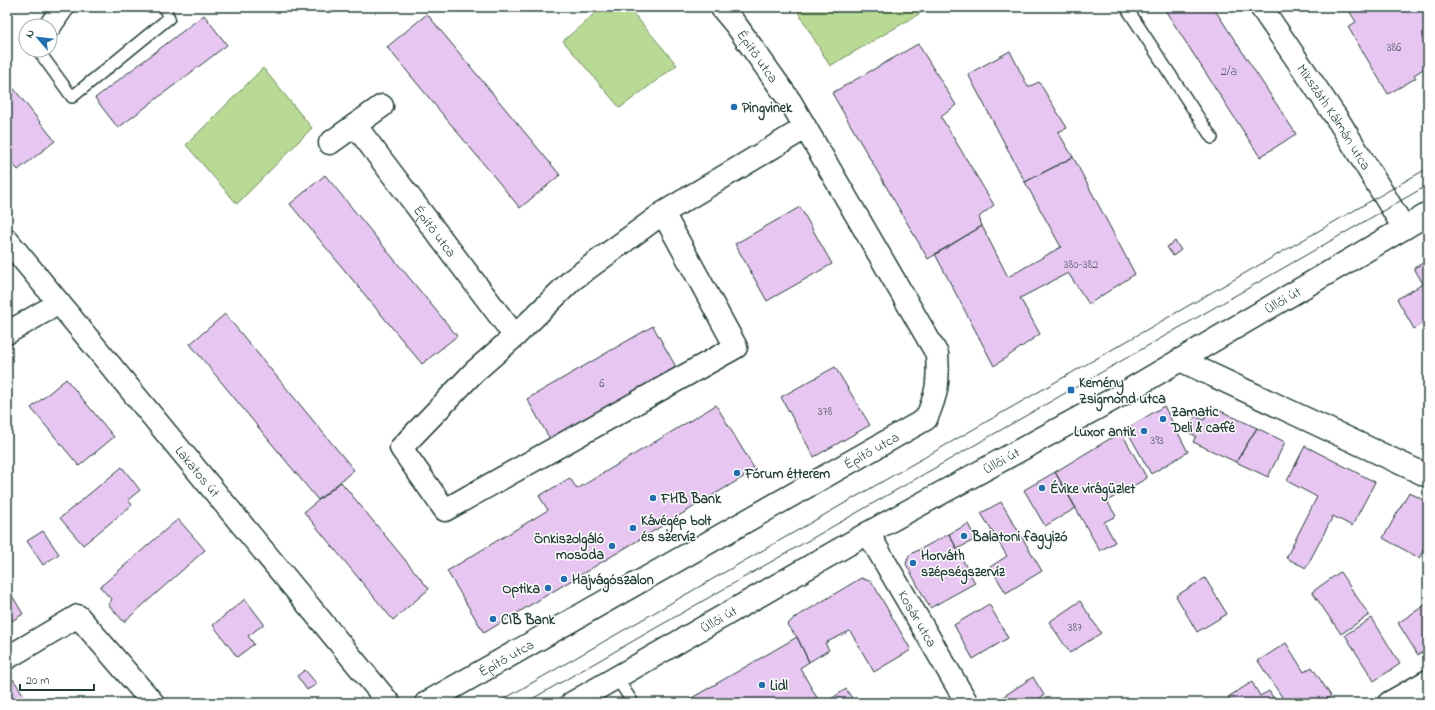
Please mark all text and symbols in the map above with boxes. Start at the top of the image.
north arrow [18,18,58,58]
street label: Építő utca [731,26,783,88]
text: N [21,27,39,41]
house number: 386 [1387,39,1402,57]
street label: Mikszáth Kálmán utca [1291,60,1375,175]
house number: 2/a [1221,63,1237,81]
place label: Pingvinek [742,98,793,121]
marker: Pingvinek [729,102,739,112]
street label: Építő utca [407,201,461,262]
house number: 380-382 [1064,256,1098,274]
street label: Üllői út [1261,282,1306,320]
place label: Kemény Zsigmond utca [1079,373,1166,412]
house number: 6 [599,375,605,393]
marker: Kemény Zsigmond utca [1066,385,1076,395]
place label: Zamatic Deli & caffé [1170,402,1236,439]
house number: 378 [818,403,833,421]
marker: Zamatic Deli & caffé [1158,414,1168,424]
place label: Luxor antik [1074,422,1137,443]
marker: Luxor antik [1139,426,1149,436]
street label: Építő utca [840,427,903,476]
house number: 393 [1150,432,1164,450]
street label: Lakatos út [169,442,225,503]
street label: Üllői út [979,443,1024,480]
place label: Fórum étterem [744,464,830,485]
marker: Fórum étterem [732,468,742,478]
place label: Évike virágüzlet [1050,479,1135,502]
marker: Évike virágüzlet [1037,483,1047,493]
place label: FHB Bank [660,489,722,510]
marker: FHB Bank [648,493,658,503]
place label: Kávégép bolt és szervíz [641,511,712,548]
marker: Kávégép bolt és szervíz [628,523,638,533]
place label: Balatoni fagyizó [971,527,1068,550]
place label: Önkiszolgáló mosoda [534,529,604,566]
marker: Balatoni fagyizó [959,531,969,541]
marker: Önkiszolgáló mosoda [607,541,617,551]
place label: Horváth szépségszervíz [921,546,1006,585]
marker: Horváth szépségszervíz [908,558,918,568]
place label: Hajvágószalon [572,570,654,593]
marker: Hajvágószalon [559,574,569,584]
place label: Optika [502,579,540,600]
marker: Optika [543,583,553,593]
street label: Kosár utca [892,587,941,652]
street label: Üllői út [697,601,742,639]
place label: CIB Bank [501,610,556,631]
marker: CIB Bank [488,614,498,624]
house number: 387 [1068,619,1082,637]
street label: Építő utca [475,635,538,683]
scale bar [20,666,94,692]
text: 20 m [26,672,49,690]
place label: Lidl [770,676,789,697]
marker: Lidl [757,680,767,690]

